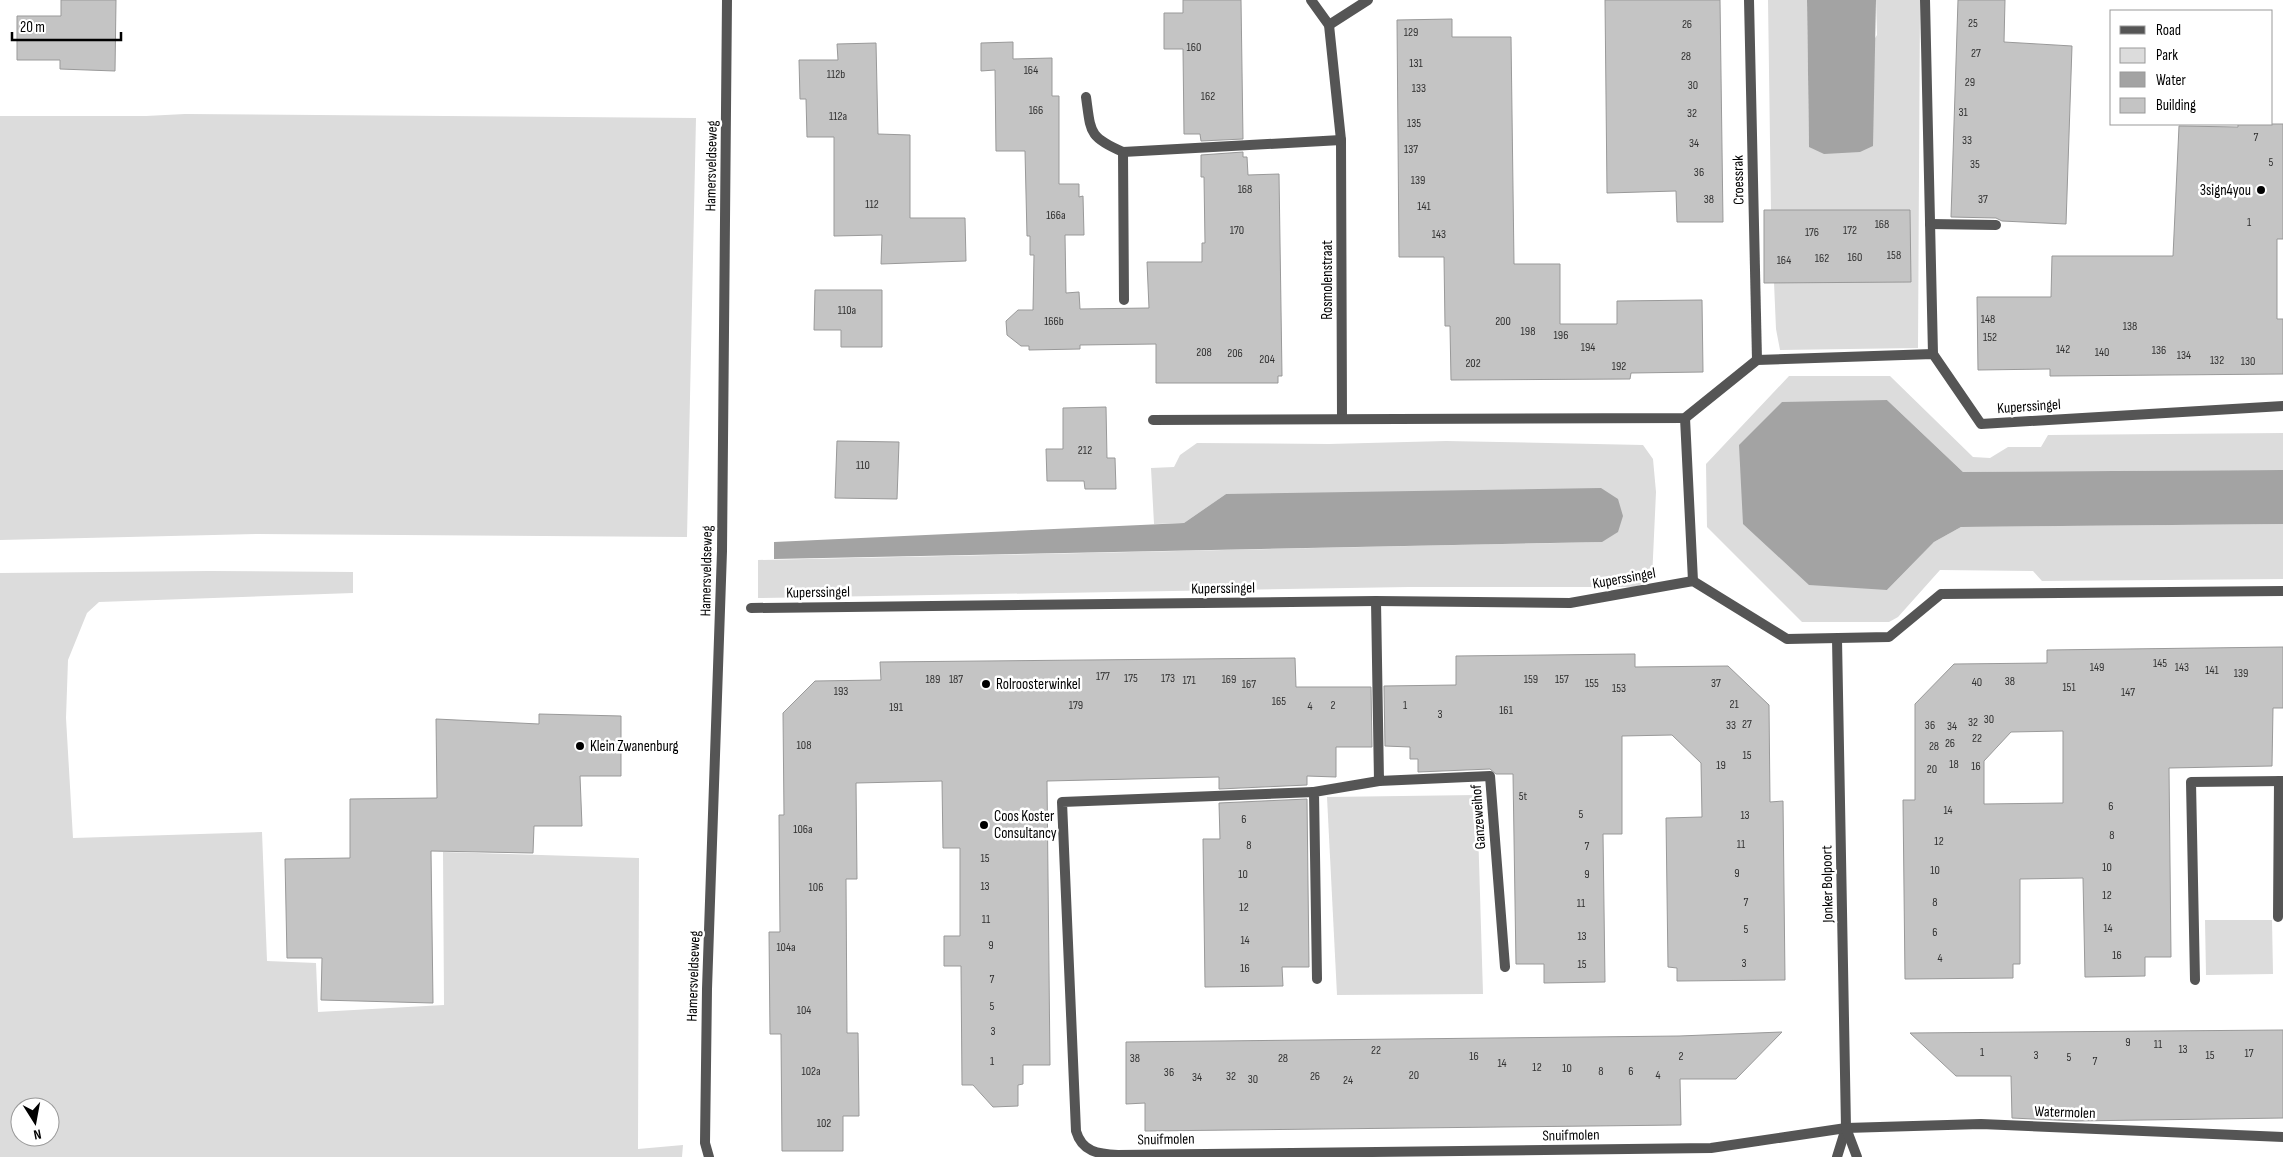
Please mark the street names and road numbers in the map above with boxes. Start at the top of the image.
street label: Hamersveldseweg [701,120,722,212]
street label: Croessrak [1729,155,1748,205]
street label: Rosmolenstraat [1318,240,1337,320]
street label: Kuperssingel [1997,395,2062,418]
street label: Hamersveldseweg [696,525,717,617]
street label: Kuperssingel [1591,564,1657,593]
street label: Kuperssingel [1191,578,1255,599]
street label: Kuperssingel [786,582,850,603]
street label: Ganzeweihof [1467,783,1490,850]
street label: Jonker Bolpoort [1817,845,1838,924]
street label: Hamersveldseweg [682,930,705,1022]
street label: Watermolen [2034,1102,2096,1123]
street label: Snuifmolen [1542,1126,1600,1145]
street label: Snuifmolen [1137,1130,1195,1149]

